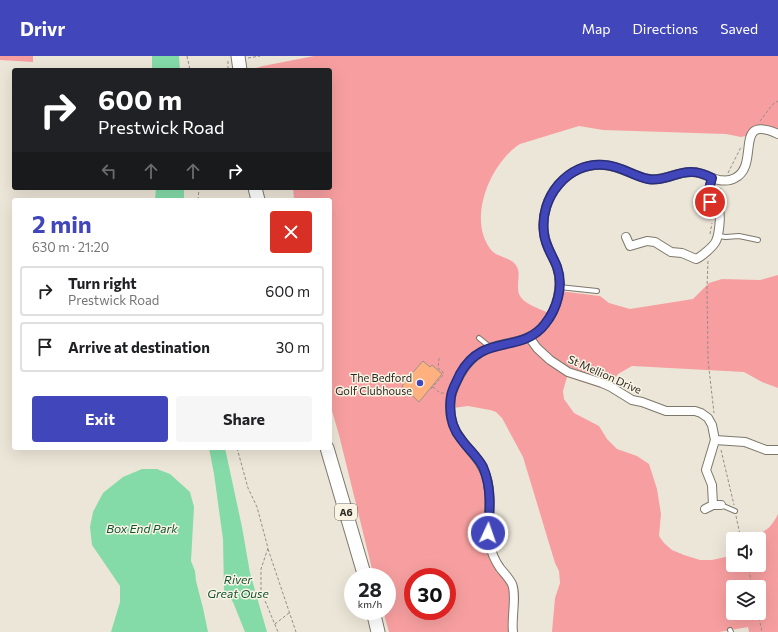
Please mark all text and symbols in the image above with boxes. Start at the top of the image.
text: Drivr [20,17,65,40]
text: Map [582,20,611,37]
text: Directions [633,20,698,37]
text: Saved [720,20,758,37]
text: 600 m [98,82,182,116]
icon: right [32,84,84,136]
text: Prestwick Road [98,116,224,138]
icon: left [98,160,120,182]
icon: ahead [140,160,162,182]
icon: ahead [182,160,204,182]
icon: right [224,160,246,182]
pin [693,185,727,219]
icon: arrive [699,191,721,213]
text: 2 min [32,209,92,238]
button: close [270,211,312,253]
text: 630 m · 21:20 [32,239,109,255]
text: Turn right [68,274,137,292]
icon: right [34,280,56,302]
text: 600 m [265,282,310,300]
text: Prestwick Road [68,292,159,308]
icon: arrive [34,336,56,358]
text: Arrive at destination [68,338,210,356]
text: 30 m [276,338,310,356]
street label: St Mellion Drive [566,352,644,396]
place label: The Bedford Golf Clubhouse [335,371,412,397]
marker: The Bedford Golf Clubhouse [415,378,425,388]
button: Exit [32,396,168,442]
button: Share [176,396,312,442]
road number: A6 [335,504,357,520]
position arrow [467,512,509,554]
water label: Box End Park [106,521,178,535]
map controls [726,532,766,620]
button: sound [726,532,766,572]
speed limit sign: 30 [404,568,456,620]
water label: River Great Ouse [207,572,269,600]
text: 28 [358,577,382,601]
button: layers [726,580,766,620]
text: km/h [358,598,382,610]

